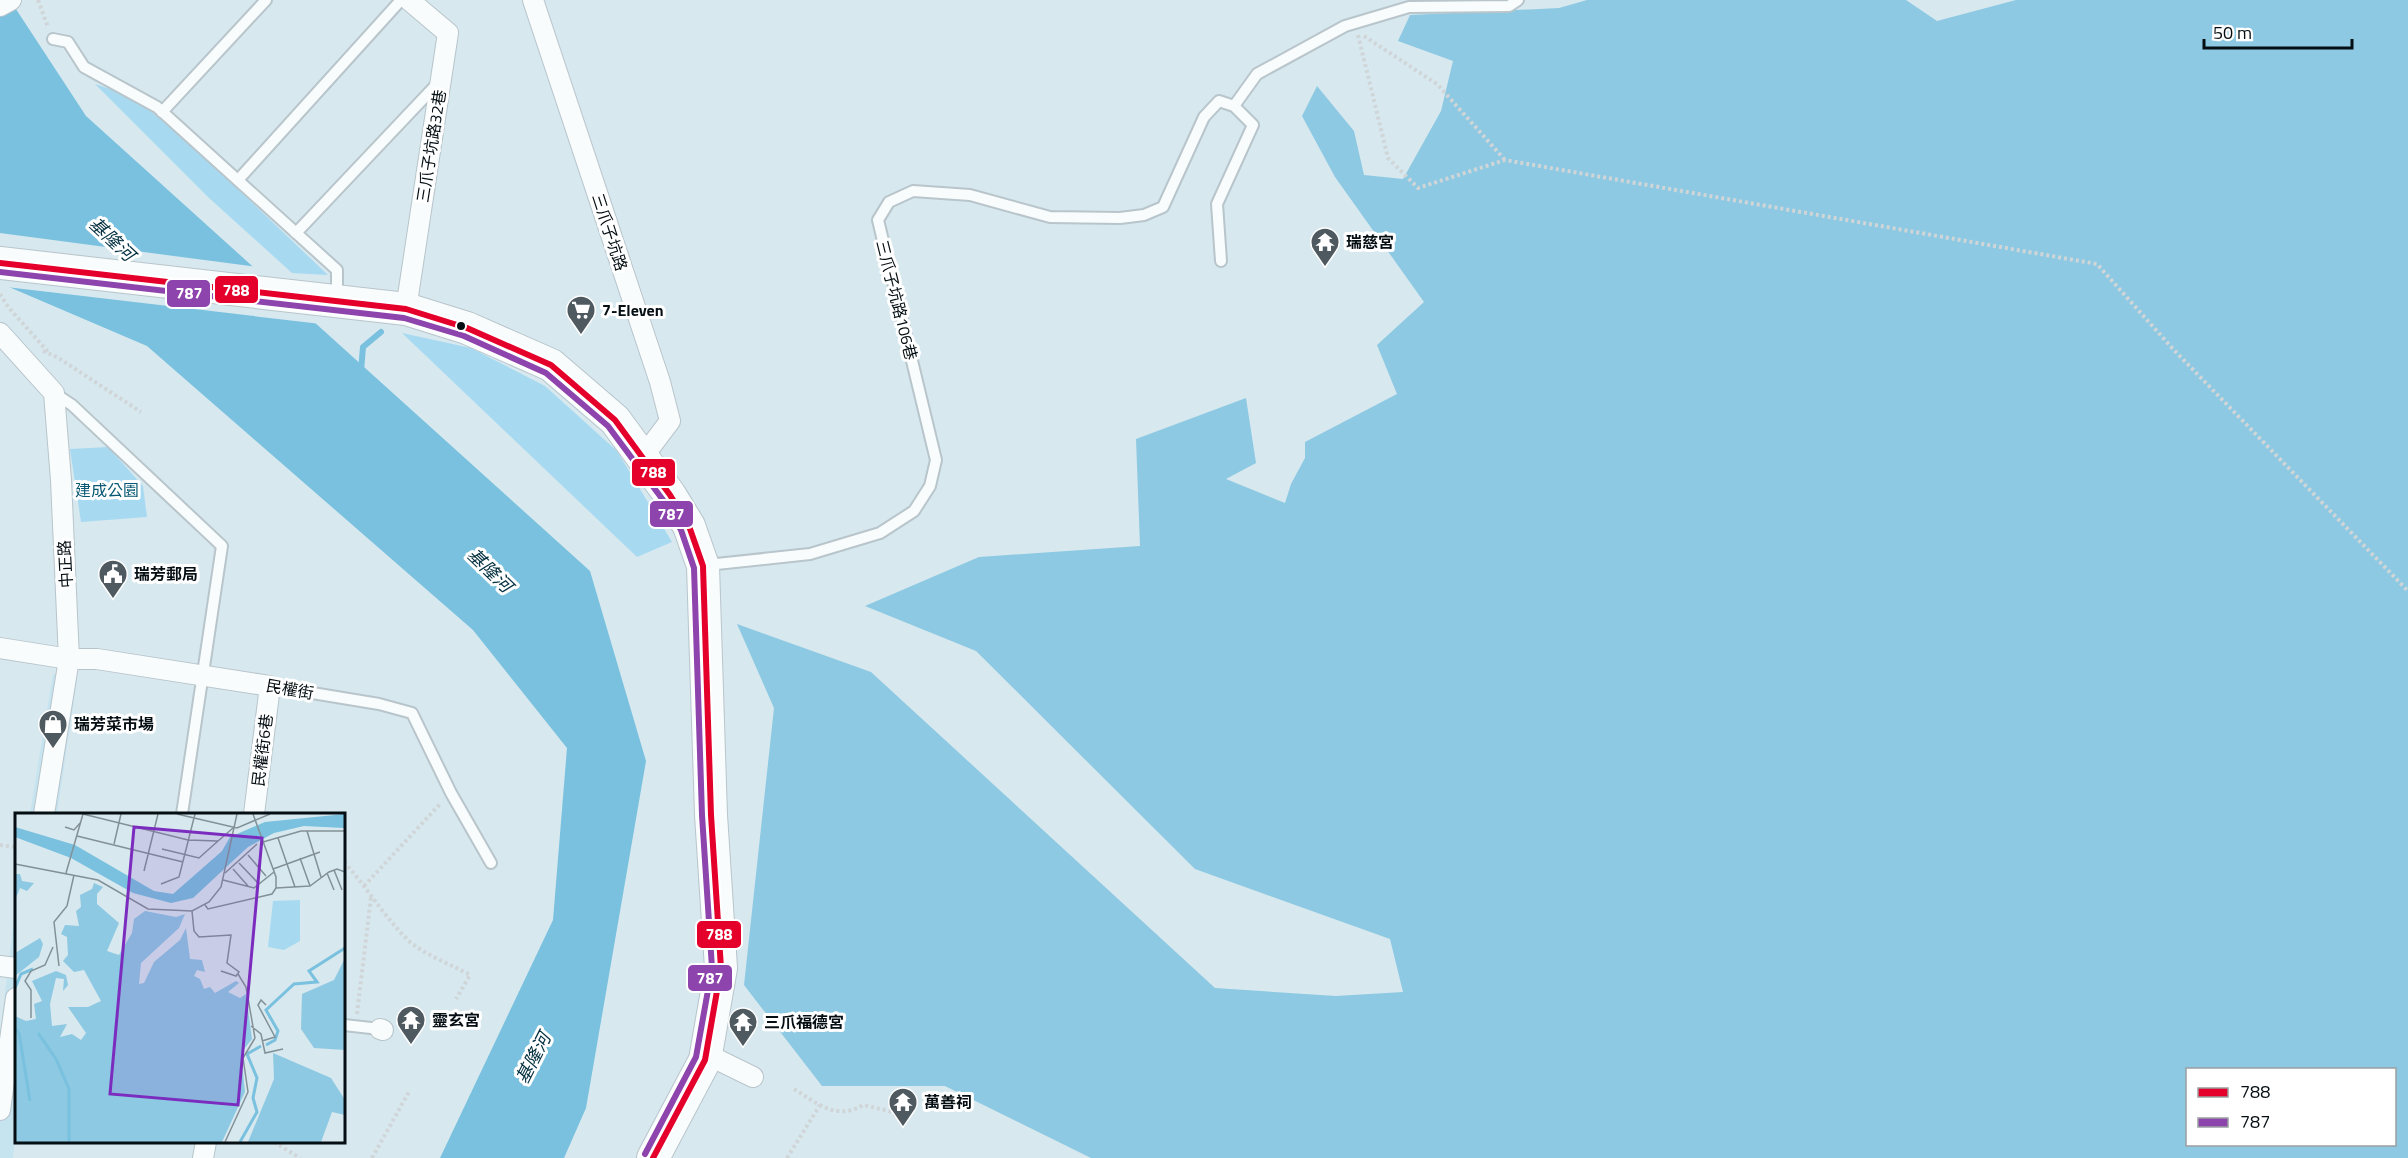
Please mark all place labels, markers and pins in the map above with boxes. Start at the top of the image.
temple icon: 瑞慈宮 [1309,226,1341,268]
place label: 瑞慈宮 [1346,230,1394,254]
supermarket icon: 7-Eleven [565,294,597,336]
place label: 7-Eleven [602,298,664,322]
unlabelled marker [455,320,467,332]
public building icon: 瑞芳郵局 [97,558,129,600]
place label: 瑞芳郵局 [134,562,198,586]
shop icon: 瑞芳菜市場 [37,708,69,750]
place label: 瑞芳菜市場 [74,712,154,736]
temple icon: 靈玄宮 [395,1004,427,1046]
temple icon: 三爪福德宮 [727,1006,759,1048]
place label: 靈玄宮 [432,1008,480,1032]
place label: 三爪福德宮 [764,1010,844,1034]
temple icon: 萬善祠 [887,1086,919,1128]
place label: 萬善祠 [924,1090,972,1114]

